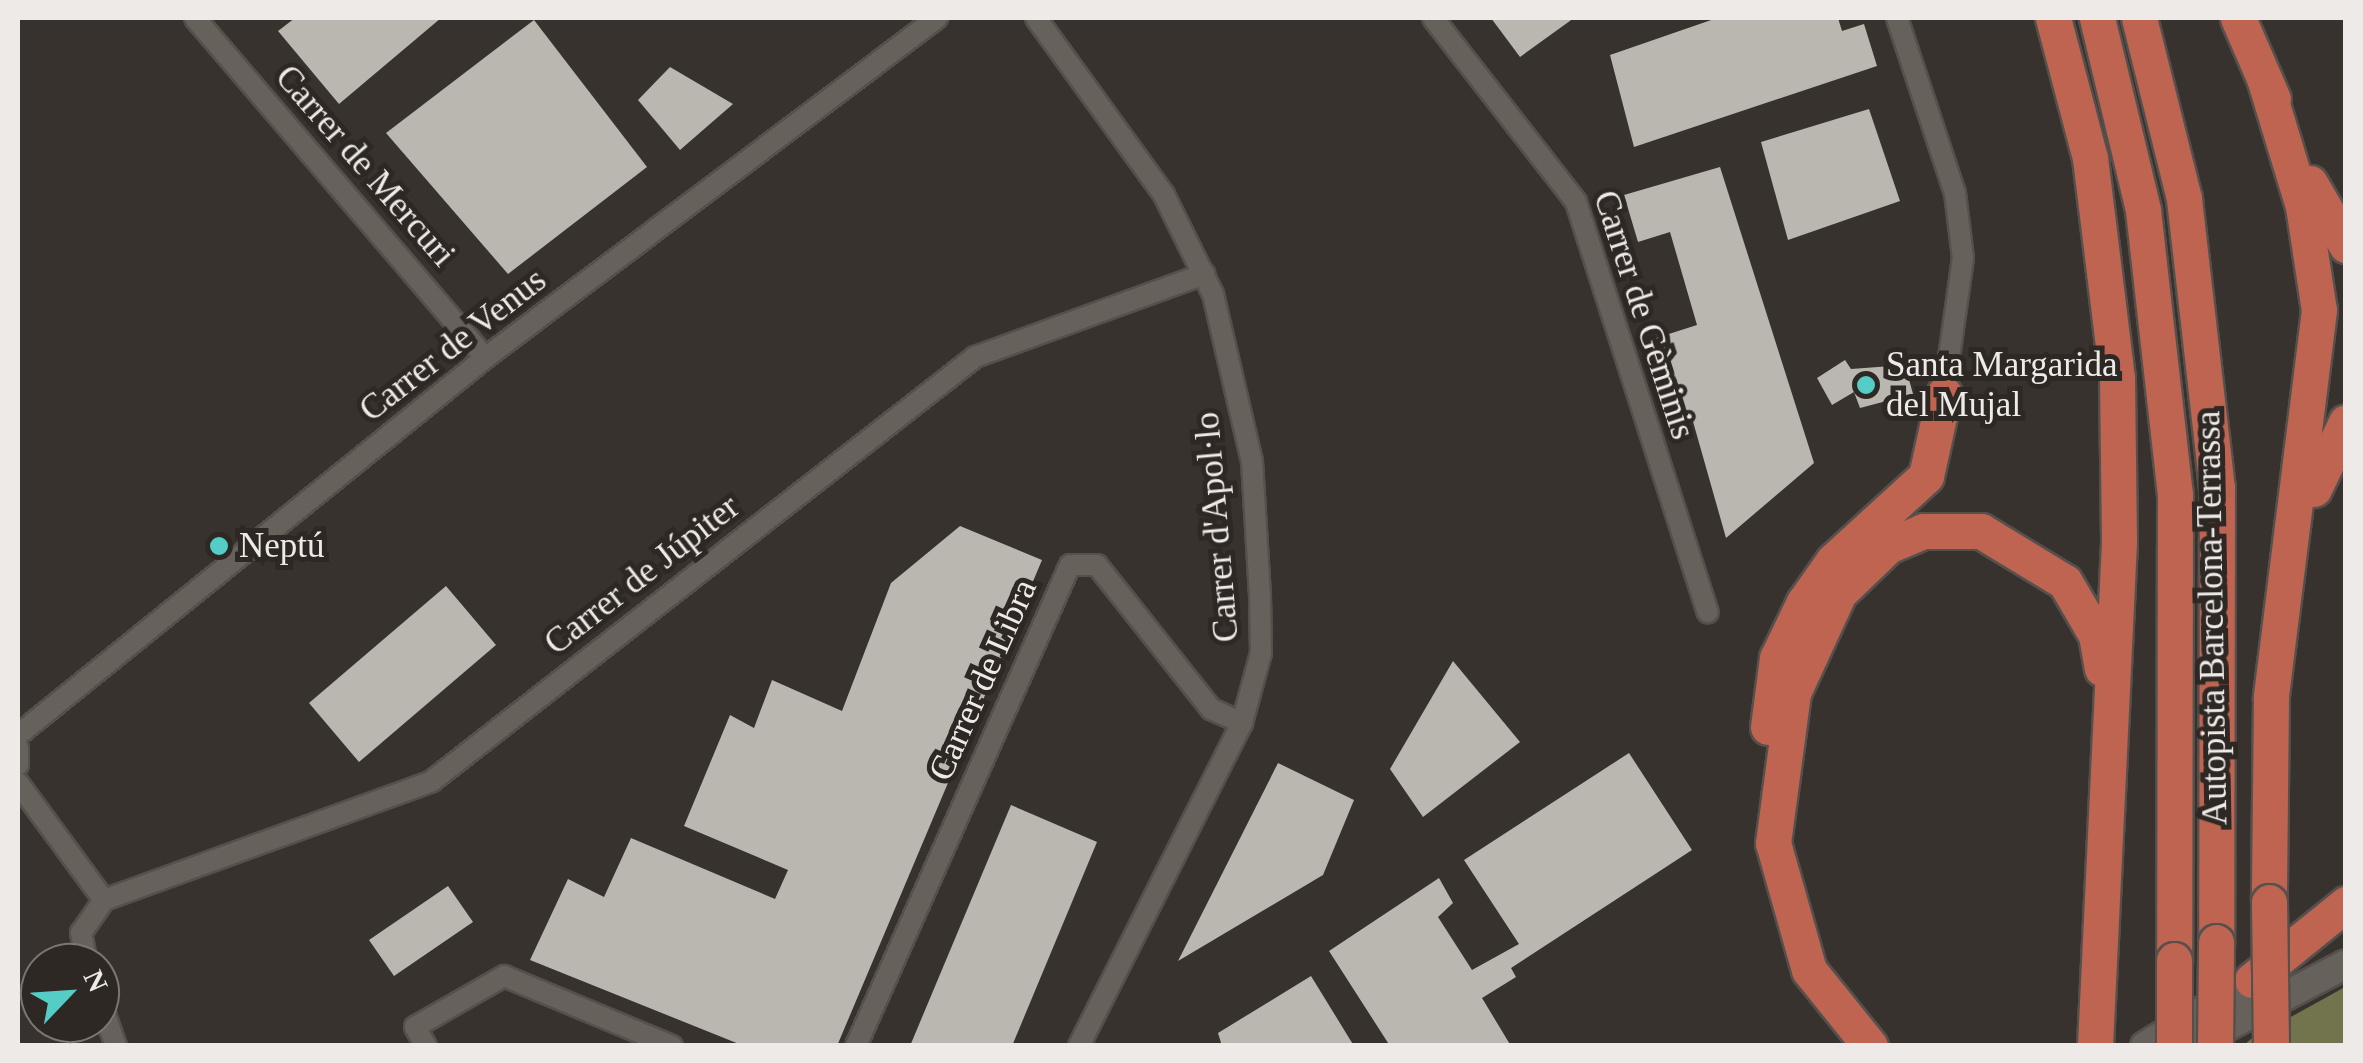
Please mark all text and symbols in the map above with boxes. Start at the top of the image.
street label: Carrer de Mercuri [266,57,464,275]
street label: Carrer de Gèminis [1584,186,1704,444]
street label: Carrer de Venus [351,259,555,431]
place label: Santa Margarida del Mujal [1886,344,2118,426]
marker: Santa Margarida del Mujal [1855,374,1877,396]
street label: Carrer d'Apol·lo [1186,410,1248,644]
street label: Autopista Barcelona-Terrassa [2187,410,2237,826]
street label: Carrer de Júpiter [536,486,748,664]
place label: Neptú [239,525,325,567]
marker: Neptú [208,535,230,557]
street label: Carrer de Libra [920,573,1046,787]
north arrow [20,943,120,1043]
text: N [78,965,114,997]

